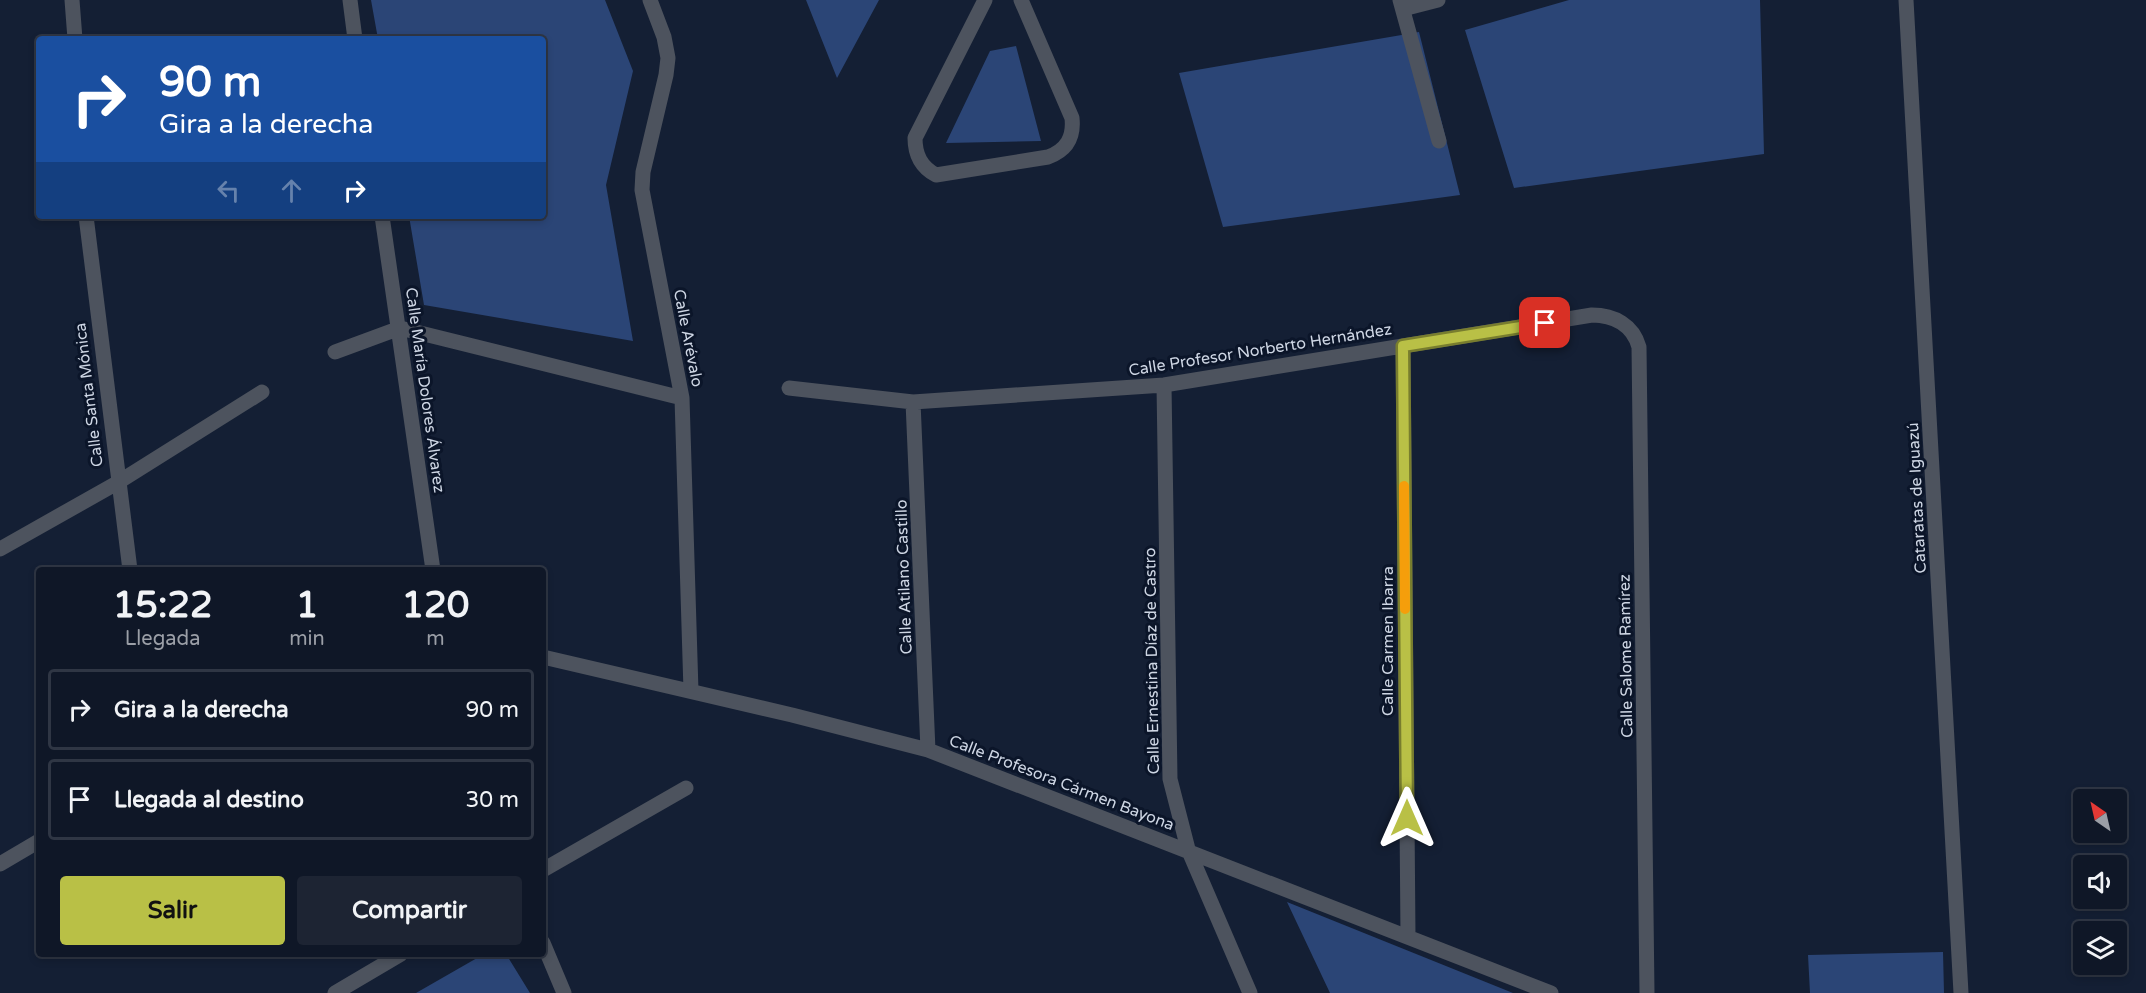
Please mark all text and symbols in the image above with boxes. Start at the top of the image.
text: 90 m [159,57,261,108]
icon: right [60,60,138,138]
text: Gira a la derecha [159,108,373,141]
icon: left [212,174,245,207]
icon: ahead [275,174,308,207]
icon: right [338,174,371,207]
street label: Calle María Dolores Álvarez [401,286,449,494]
street label: Calle Arévalo [669,288,707,389]
pin [1519,297,1570,348]
icon: arrive [1528,306,1561,339]
street label: Calle Profesor Norberto Hernández [1127,319,1393,381]
street label: Calle Santa Mónica [70,322,108,468]
street label: Cataratas de Iguazú [1903,422,1931,574]
street label: Calle Atilano Castillo [891,499,917,655]
street label: Calle Ernestina Díaz de Castro [1140,547,1164,774]
street label: Calle Carmen Ibarra [1378,566,1398,716]
street label: Calle Salome Ramírez [1615,574,1637,738]
text: 15:22 [113,584,213,627]
text: 1 [296,584,318,627]
text: 120 [401,584,469,627]
text: Llegada [125,627,200,651]
text: min [289,627,325,651]
text: m [426,627,445,651]
icon: right [63,693,96,726]
text: Gira a la derecha [114,697,289,723]
text: 90 m [465,697,519,723]
street label: Calle Profesora Cármen Bayona [946,731,1177,835]
icon: arrive [63,783,96,816]
position arrow [1375,786,1439,850]
text: Llegada al destino [114,787,304,813]
text: 30 m [465,787,519,813]
north arrow [2073,789,2127,843]
map controls [2073,789,2127,975]
button: sound [2073,855,2127,909]
button: Salir [60,876,285,945]
button: Compartir [297,876,522,945]
button: layers [2073,921,2127,975]

